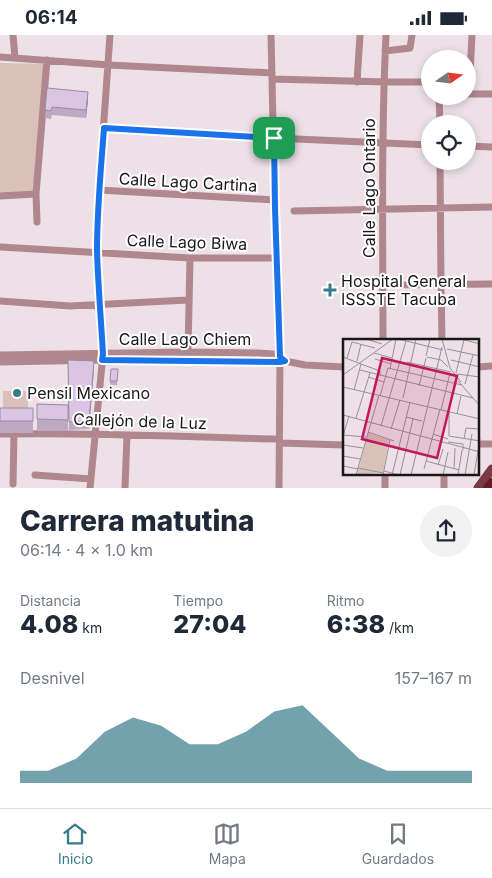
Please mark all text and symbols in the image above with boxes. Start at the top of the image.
text: 06:14 [25,6,78,29]
north arrow [421,50,476,105]
map controls [421,50,476,170]
button: locate [421,115,476,170]
pin [253,117,295,159]
street label: Calle Lago Ontario [359,118,379,258]
icon: arrive [260,124,288,152]
street label: Calle Lago Cartina [118,168,258,196]
street label: Calle Lago Biwa [126,230,248,254]
place label: Hospital General ISSSTE Tacuba [341,271,466,309]
marker: Hospital General ISSSTE Tacuba [323,283,337,297]
street label: Calle Lago Chiem [119,329,251,349]
inset map [343,339,480,475]
place label: Pensil Mexicano [27,383,150,403]
marker: Pensil Mexicano [11,387,23,399]
street label: Callejón de la Luz [73,409,207,433]
text: Carrera matutina [20,504,255,538]
button: share [420,505,472,557]
text: 06:14 · 4 × 1.0 km [20,540,153,560]
text: Distancia [20,592,81,609]
text: Tiempo [173,592,223,609]
text: Ritmo [327,592,364,609]
text: 4.08 [20,609,78,639]
text: 27:04 [173,609,246,639]
text: 6:38 [327,609,385,639]
text: km [78,619,102,636]
text: /km [385,619,414,636]
text: Desnivel [20,668,85,688]
text: 157–167 m [395,668,472,688]
tab: Inicio [58,820,93,867]
tab: Mapa [209,820,246,867]
tab: Guardados [362,820,434,867]

